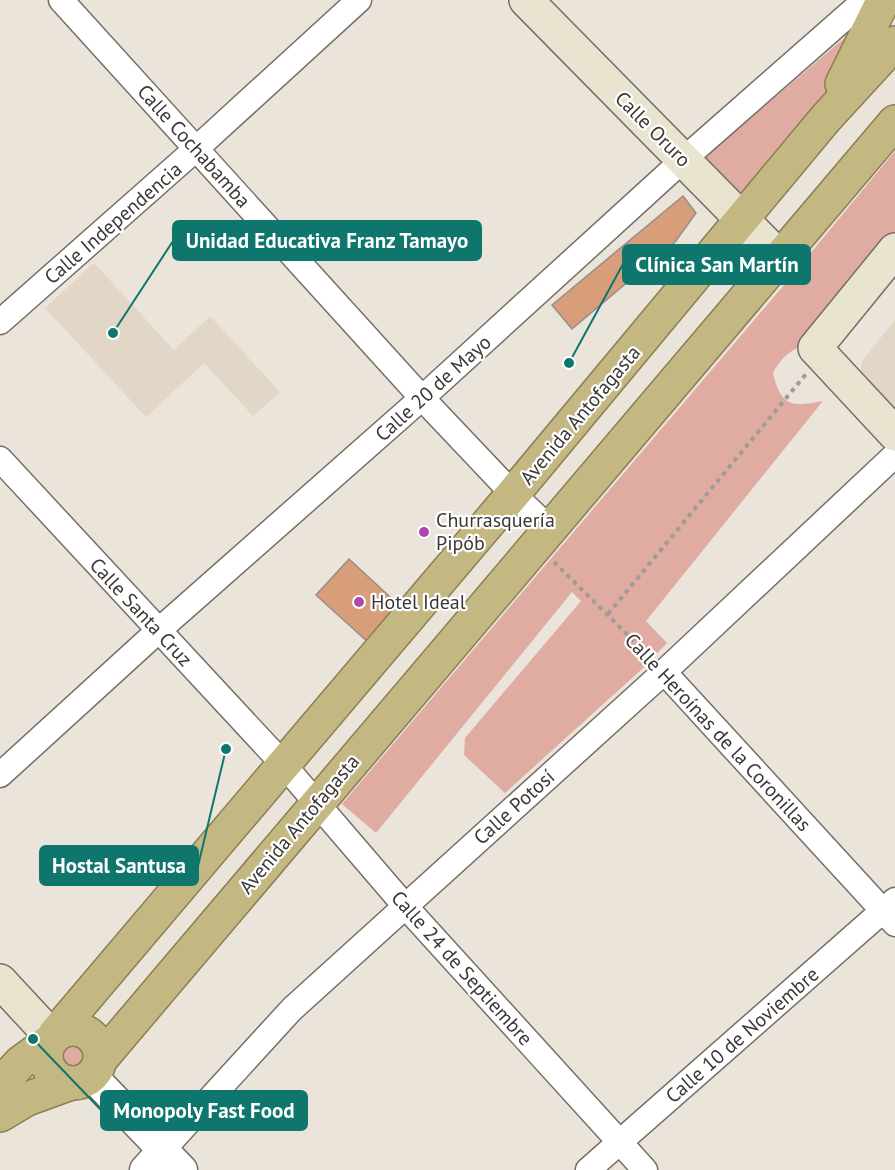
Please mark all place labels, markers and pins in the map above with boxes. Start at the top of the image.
callout: Unidad Educativa Franz Tamayo [173,221,481,260]
callout: Clínica San Martín [623,245,810,284]
place label: Churrasquería Pipób [436,507,555,556]
marker: Churrasquería Pipób [417,525,431,539]
place label: Hotel Ideal [371,589,466,615]
marker: Hotel Ideal [352,595,366,609]
callout: Hostal Santusa [40,846,198,885]
callout: Monopoly Fast Food [101,1091,307,1130]

